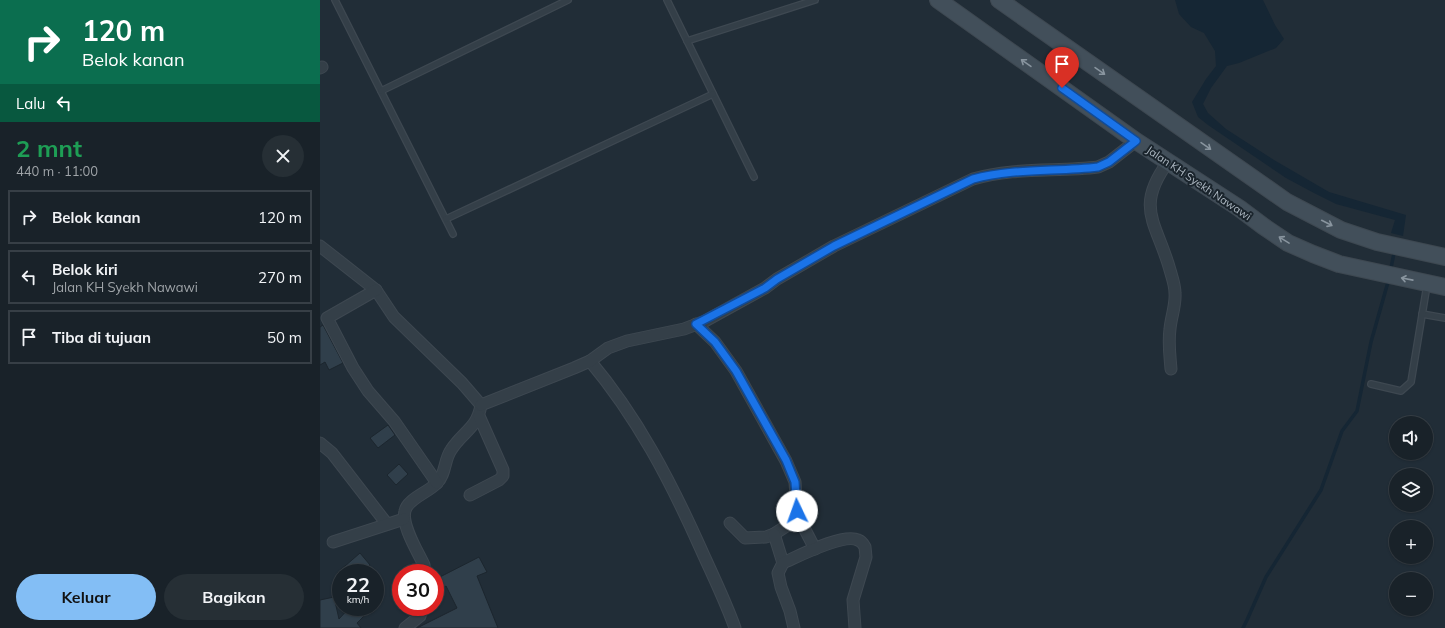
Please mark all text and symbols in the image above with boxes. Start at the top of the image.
text: 120 m [82,13,165,48]
icon: right [16,16,68,68]
pin [1045,47,1079,88]
text: Belok kanan [82,48,184,71]
icon: arrive [1051,53,1073,75]
one-way arrow [1021,59,1032,67]
one-way arrow [1094,67,1105,75]
icon: left [53,92,75,114]
text: Lalu [16,94,45,113]
text: 2 mnt [16,133,82,163]
button: close [262,135,304,177]
one-way arrow [1200,142,1211,150]
street label: Jalan KH Syekh Nawawi [1144,143,1254,223]
text: 440 m · 11:00 [16,163,98,179]
icon: right [18,206,40,228]
text: Belok kanan [52,208,141,227]
text: 120 m [258,208,302,227]
one-way arrow [1321,220,1333,227]
one-way arrow [1278,235,1290,243]
text: Belok kiri [52,260,118,279]
icon: left [18,266,40,288]
text: 270 m [258,268,302,287]
one-way arrow [1401,274,1414,282]
text: Jalan KH Syekh Nawawi [52,279,198,295]
icon: arrive [18,326,40,348]
text: Tiba di tujuan [52,328,151,347]
text: 50 m [267,328,302,347]
map controls [1389,416,1433,616]
button: sound [1389,416,1433,460]
button: layers [1389,468,1433,512]
position arrow [776,490,818,532]
button: + [1389,520,1433,564]
speed limit sign: 30 [392,564,444,616]
text: 22 [346,572,370,597]
button: − [1389,572,1433,616]
button: Keluar [16,574,156,620]
button: Bagikan [164,574,304,620]
text: km/h [347,593,369,606]

